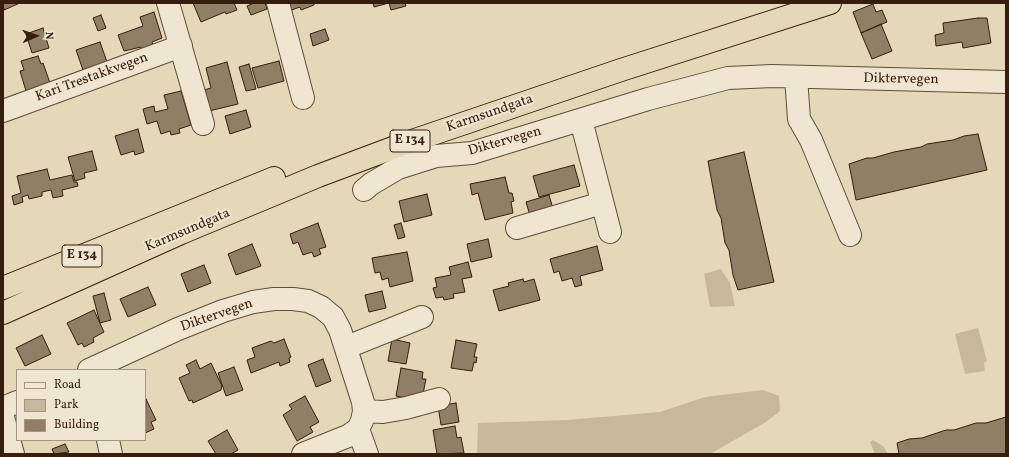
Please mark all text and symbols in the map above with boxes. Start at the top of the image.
north arrow [16,16,56,56]
text: N [41,31,56,40]
street label: Kari Trestakkvegen [33,50,151,106]
street label: Diktervegen [863,71,939,89]
street label: Karmsundgata [444,91,536,137]
street label: Diktervegen [466,124,544,160]
road number: E 134 [390,130,430,152]
street label: Karmsundgata [143,206,233,256]
road number: E 134 [62,245,102,267]
street label: Diktervegen [179,296,255,336]
legend [16,369,146,441]
text: Road [54,377,81,393]
text: Park [54,397,79,413]
text: Building [54,417,99,433]

